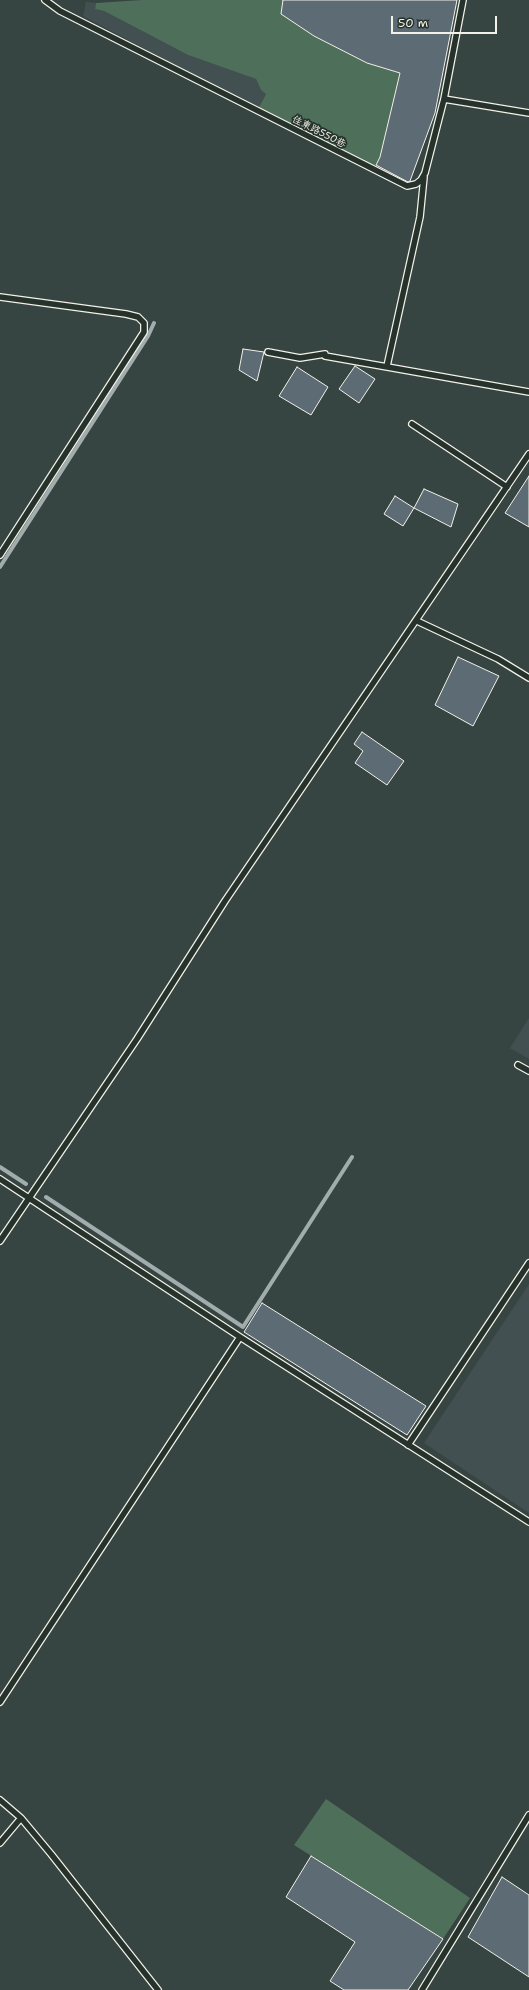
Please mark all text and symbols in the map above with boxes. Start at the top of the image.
scale bar [393,8,499,34]
text: 50 m [398,15,428,31]
street label: 佳東路550巷 [290,113,348,151]

